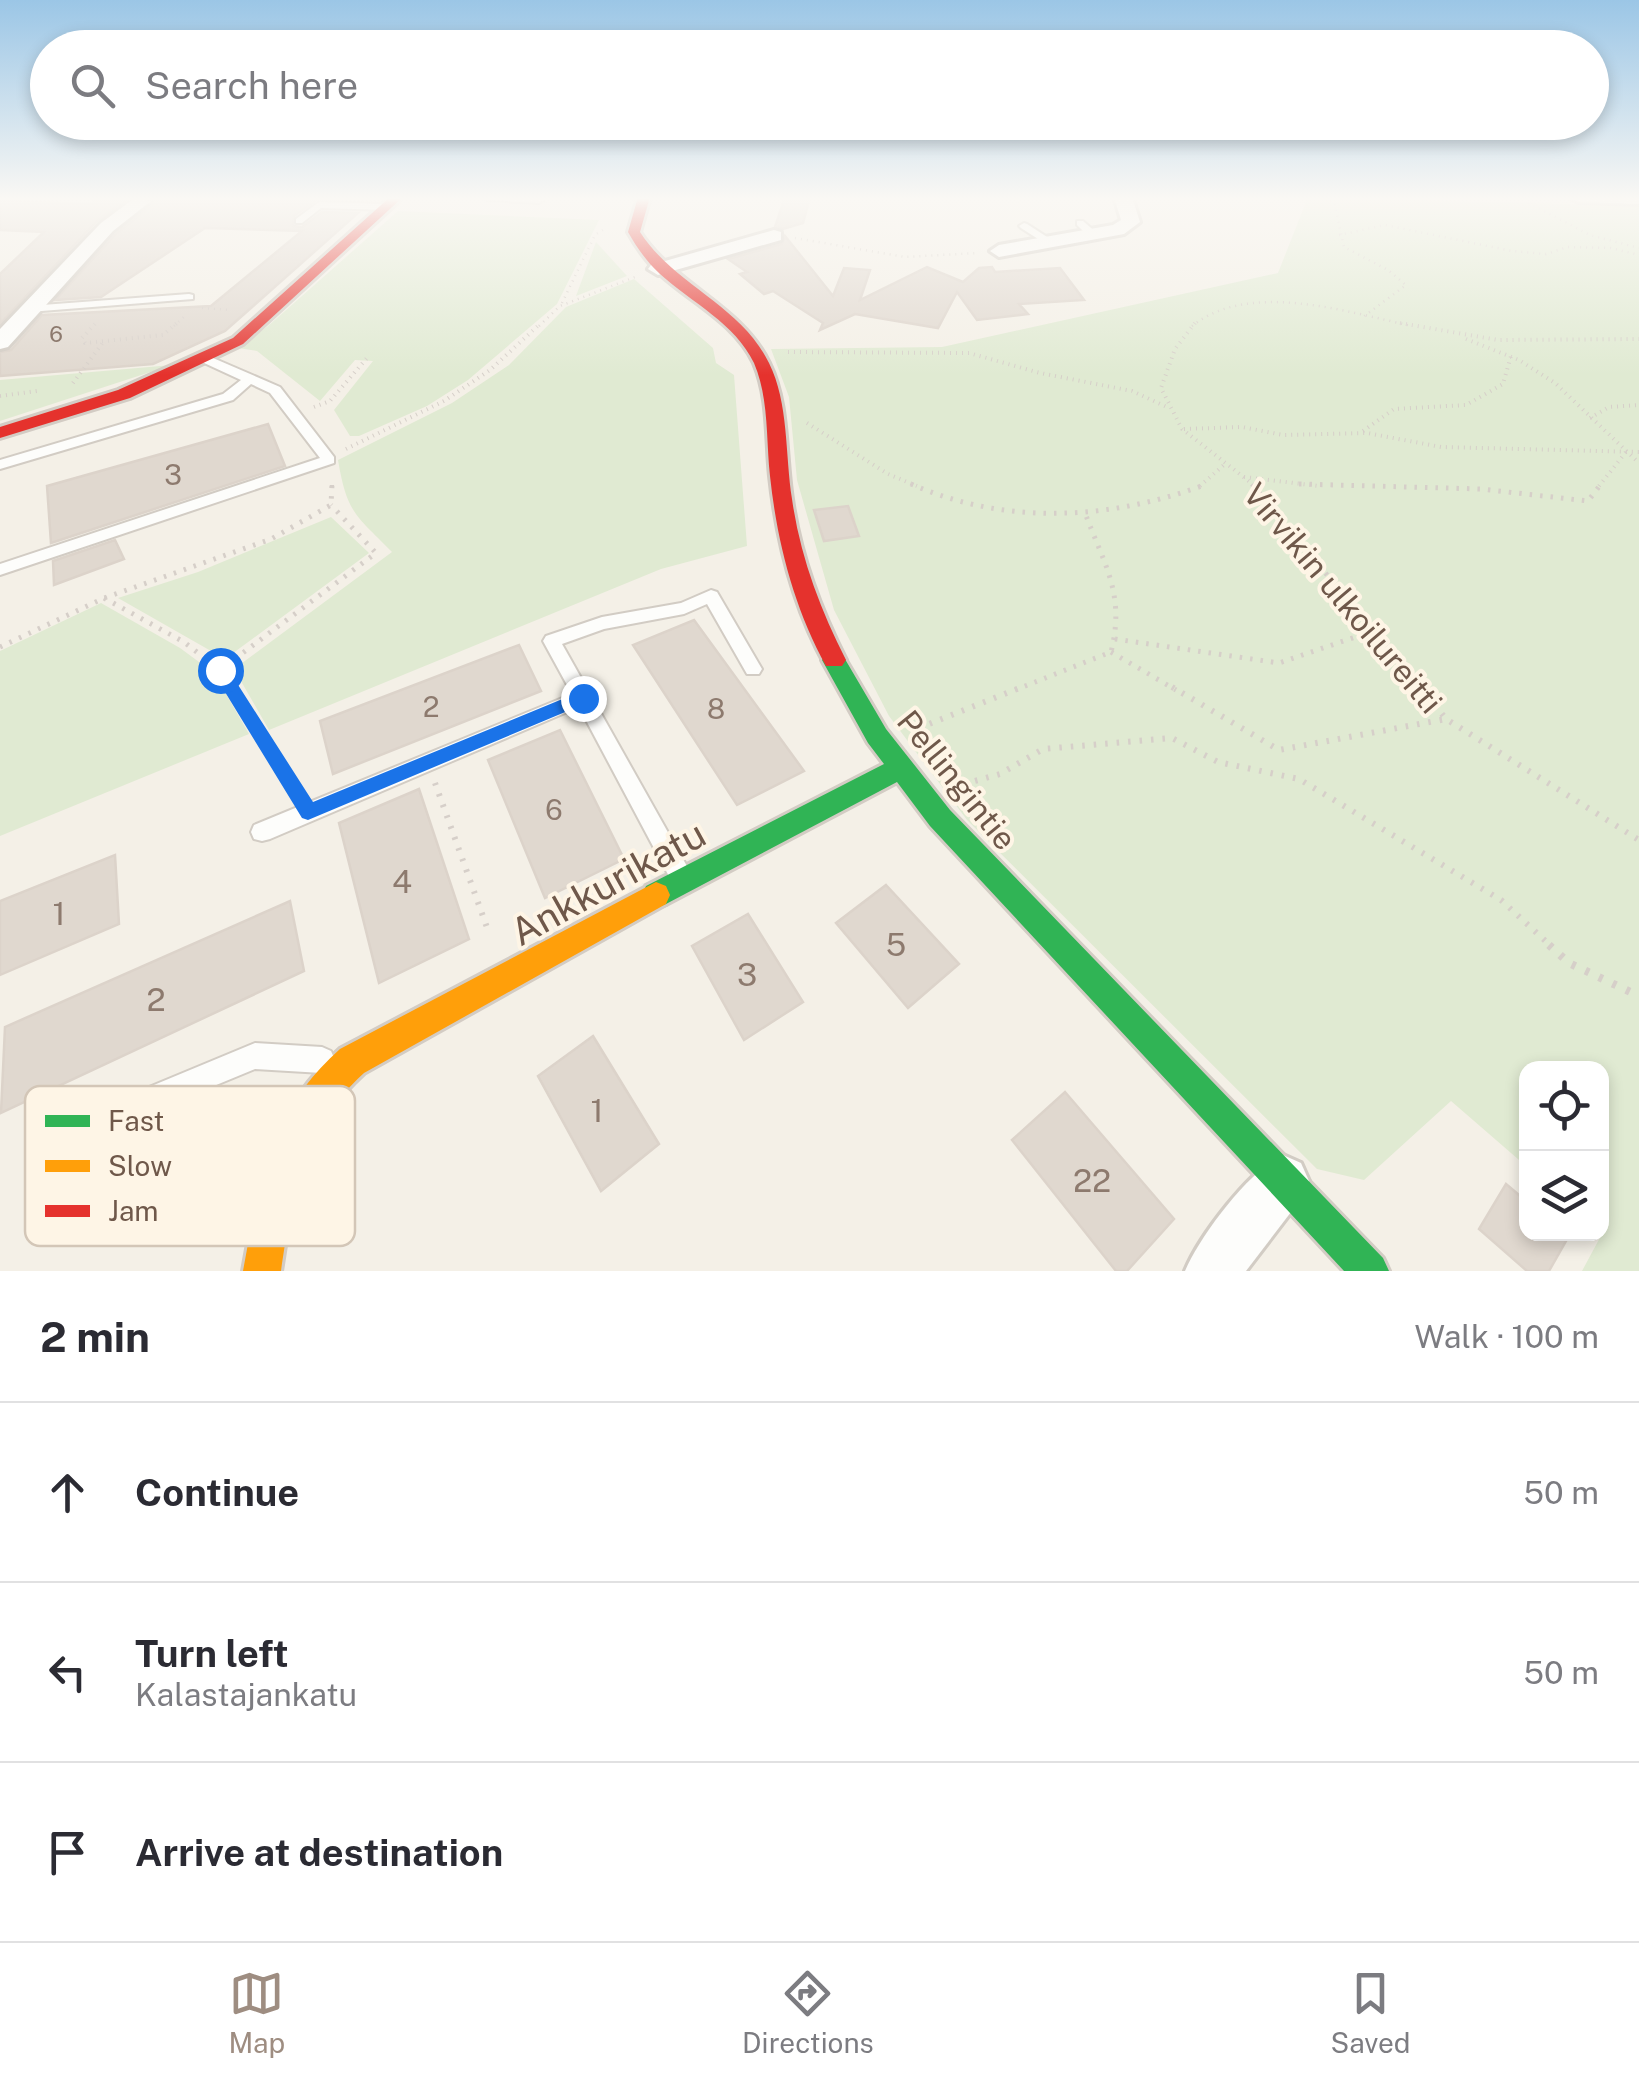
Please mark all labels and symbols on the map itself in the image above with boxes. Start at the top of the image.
house number: 6 [49,321,63,347]
house number: 3 [164,458,182,491]
street label: Virvikin ulkoilureitti [1236,476,1450,720]
route start [198,648,244,694]
route end [561,676,607,722]
house number: 2 [423,690,439,723]
house number: 8 [707,692,725,725]
street label: Pellingintie [890,703,1024,857]
house number: 6 [545,793,563,826]
street label: Ankkurikatu [503,811,713,955]
house number: 4 [392,863,412,900]
house number: 1 [52,895,66,932]
house number: 5 [886,926,906,963]
house number: 3 [737,956,757,993]
house number: 2 [146,981,166,1018]
legend [25,1086,355,1246]
house number: 1 [590,1092,604,1129]
text: Fast [108,1104,164,1137]
text: Slow [108,1149,172,1182]
house number: 22 [1073,1162,1111,1199]
text: Jam [108,1194,159,1227]

